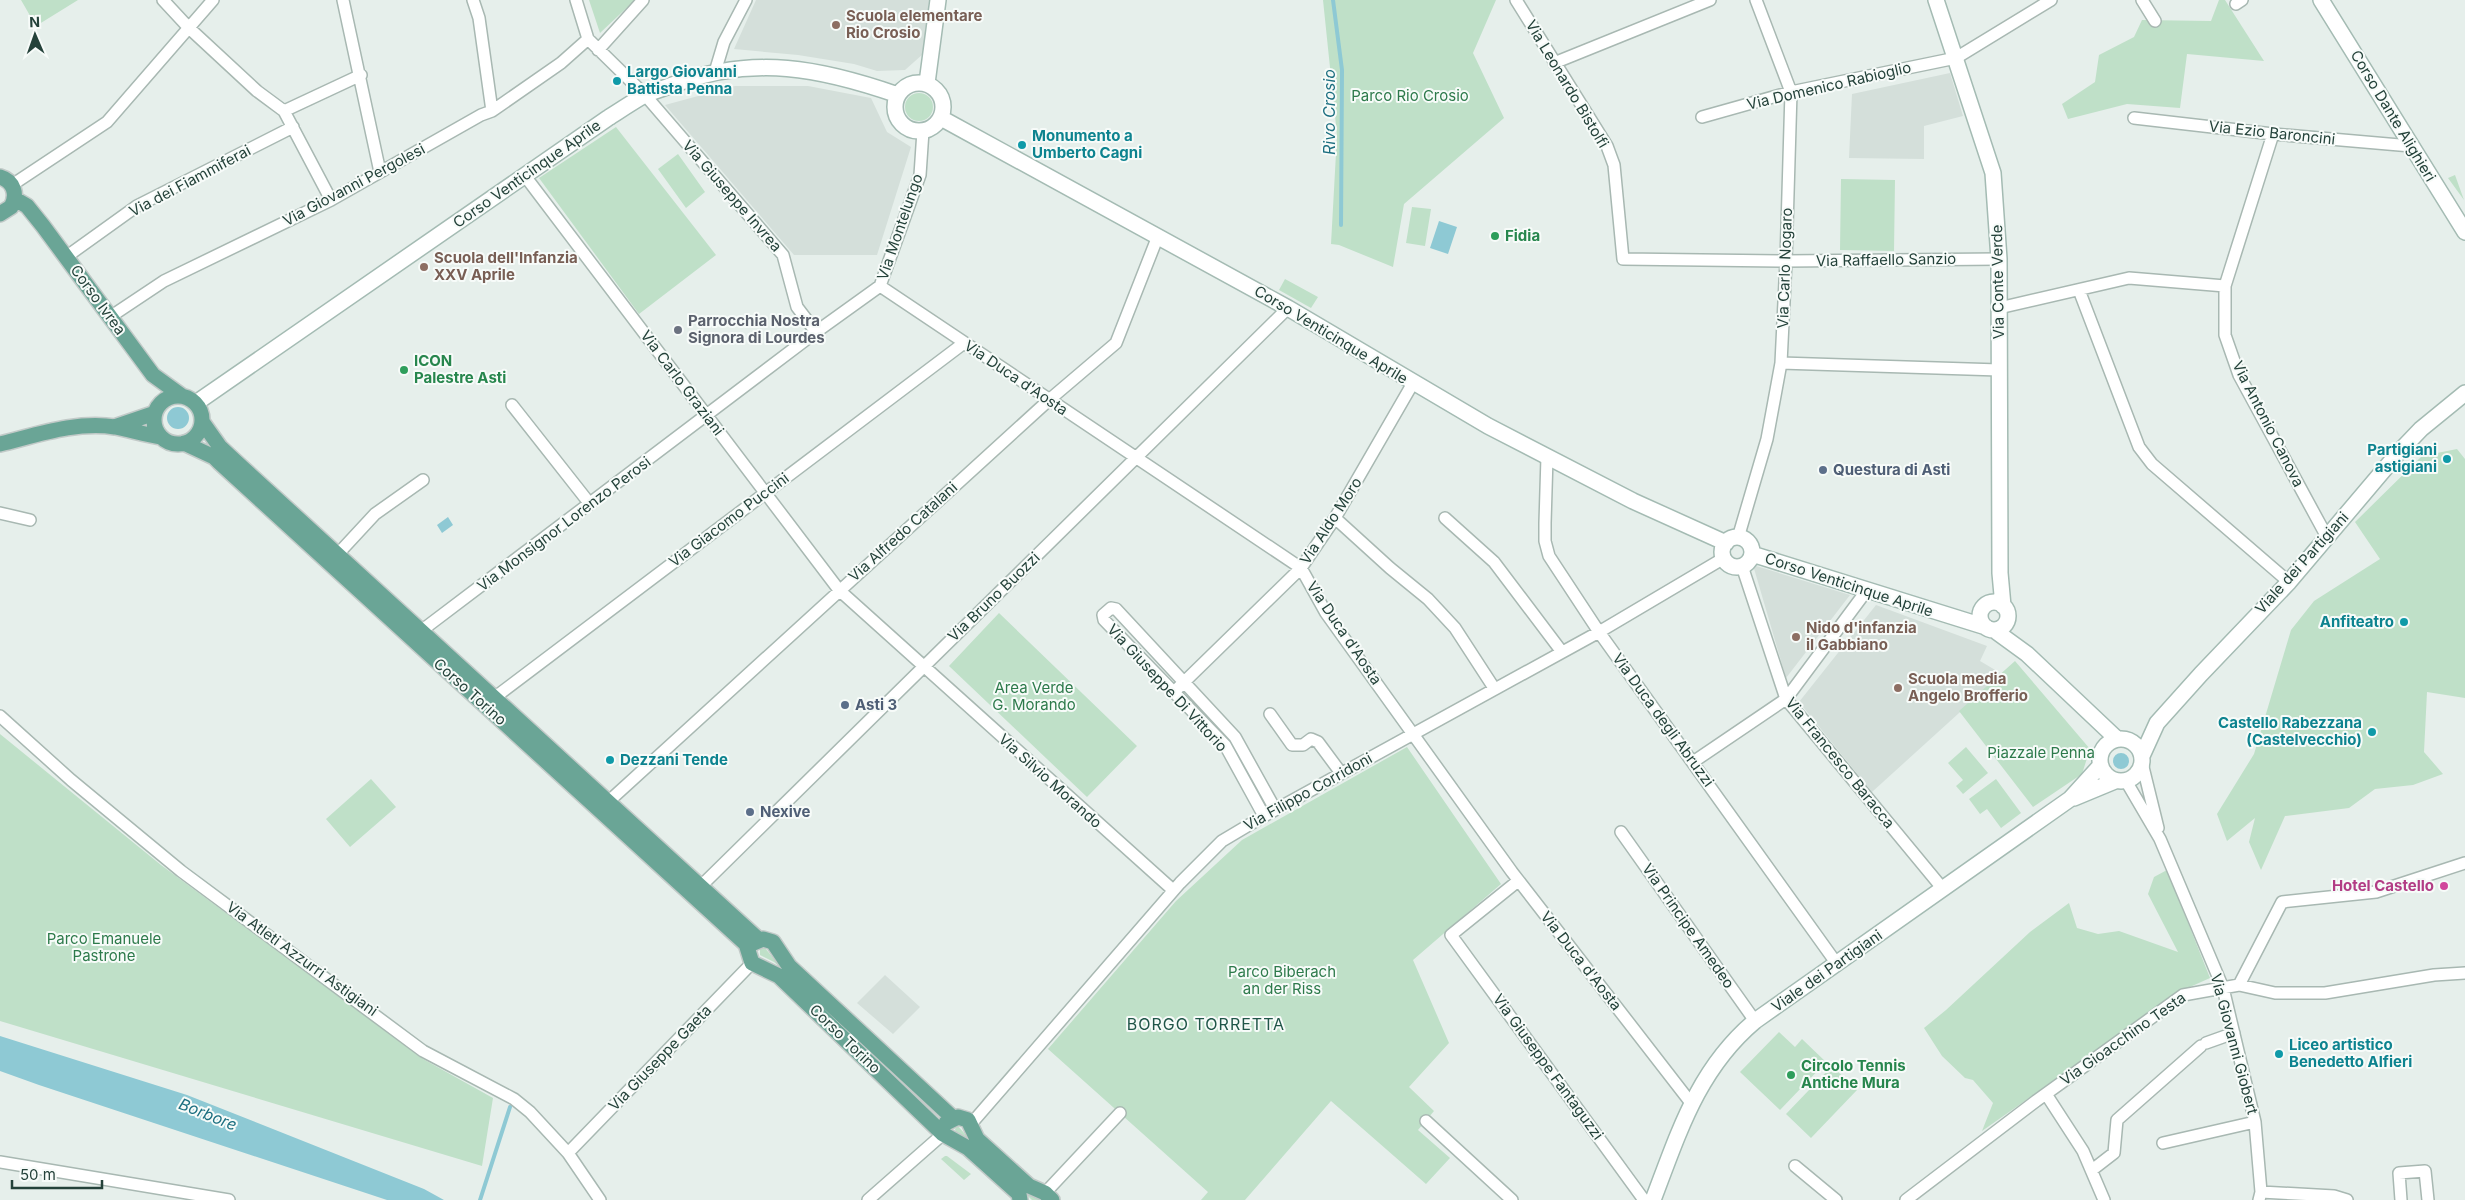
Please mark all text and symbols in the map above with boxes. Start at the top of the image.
place label: Scuola elementare Rio Crosio [846,6,982,42]
north arrow [10,10,60,60]
text: N [29,13,40,30]
street label: Via Leonardo Bistolfi [1522,16,1613,151]
marker: Scuola elementare Rio Crosio [830,19,842,31]
street label: Corso Dante Alighieri [2347,47,2440,185]
street label: Via Domenico Rabioglio [1745,57,1913,114]
place label: Largo Giovanni Battista Penna [627,62,737,98]
water label: Rivo Crosio [1319,69,1339,155]
marker: Largo Giovanni Battista Penna [611,75,623,87]
park label: Parco Rio Crosio [1351,86,1469,105]
street label: Corso Venticinque Aprile [449,115,604,232]
street label: Via Ezio Baroncini [2208,116,2336,149]
place label: Monumento a Umberto Cagni [1032,126,1142,162]
street label: Via Giuseppe Invrea [679,136,786,256]
street label: Via Giovanni Pergolesi [279,139,428,230]
marker: Monumento a Umberto Cagni [1016,139,1028,151]
street label: Via dei Fiammiferai [126,141,254,221]
street label: Via Montelungo [872,171,927,282]
street label: Via Carlo Nogaro [1773,207,1796,329]
street label: Via Conte Verde [1987,224,2008,340]
place label: Fidia [1505,226,1540,245]
marker: Fidia [1489,230,1501,242]
place label: Scuola dell'Infanzia XXV Aprile [434,248,578,284]
street label: Via Raffaello Sanzio [1816,249,1956,270]
street label: Corso Ivrea [67,261,130,338]
marker: Scuola dell'Infanzia XXV Aprile [418,261,430,273]
street label: Corso Venticinque Aprile [1251,281,1412,388]
place label: Parrocchia Nostra Signora di Lourdes [688,311,825,347]
marker: Parrocchia Nostra Signora di Lourdes [672,324,684,336]
street label: Via Carlo Graziani [637,326,728,439]
street label: Via Duca d'Aosta [961,336,1072,419]
place label: ICON Palestre Asti [414,351,506,387]
street label: Via Antonio Canova [2228,358,2308,490]
marker: ICON Palestre Asti [398,364,410,376]
place label: Partigiani astigiani [2367,440,2437,476]
street label: Via Monsignor Lorenzo Perosi [473,452,654,595]
marker: Partigiani astigiani [2441,453,2453,465]
place label: Questura di Asti [1833,460,1950,479]
marker: Questura di Asti [1817,464,1829,476]
street label: Via Giacomo Puccini [665,468,793,571]
street label: Via Aldo Moro [1295,474,1366,568]
street label: Via Alfredo Catalani [844,478,961,586]
street label: Viale dei Partigiani [2251,508,2353,618]
street label: Via Bruno Buozzi [944,548,1044,645]
street label: Corso Venticinque Aprile [1763,548,1936,621]
street label: Via Duca d'Aosta [1303,577,1386,688]
place label: Anfiteatro [2320,612,2394,631]
marker: Anfiteatro [2398,616,2410,628]
place label: Nido d'infanzia il Gabbiano [1806,618,1917,654]
street label: Via Giuseppe Di Vittorio [1103,620,1232,755]
marker: Nido d'infanzia il Gabbiano [1790,631,1802,643]
street label: Via Duca degli Abruzzi [1609,649,1718,790]
street label: Corso Torino [430,654,511,729]
place label: Scuola media Angelo Brofferio [1908,669,2028,705]
park label: Area Verde G. Morando [992,678,1076,714]
marker: Scuola media Angelo Brofferio [1892,682,1904,694]
street label: Via Francesco Baracca [1782,693,1899,832]
place label: Asti 3 [855,695,897,714]
marker: Asti 3 [839,699,851,711]
place label: Castello Rabezzana (Castelvecchio) [2218,713,2362,749]
marker: Castello Rabezzana (Castelvecchio) [2366,726,2378,738]
street label: Via Silvio Morando [995,729,1106,832]
park label: Piazzale Penna [1987,743,2095,762]
street label: Via Filippo Corridoni [1240,748,1375,835]
place label: Dezzani Tende [620,750,728,769]
marker: Dezzani Tende [604,754,616,766]
place label: Nexive [760,802,811,821]
marker: Nexive [744,806,756,818]
street label: Via Principe Amedeo [1638,860,1739,992]
place label: Hotel Castello [2332,876,2434,895]
marker: Hotel Castello [2438,880,2450,892]
street label: Via Atleti Azzurri Astigiani [223,897,382,1020]
street label: Via Duca d'Aosta [1537,907,1626,1014]
street label: Viale dei Partigiani [1768,925,1886,1016]
park label: Parco Emanuele Pastrone [47,929,161,965]
park label: Parco Biberach an der Riss [1228,962,1336,998]
street label: Via Giovanni Giobert [2207,971,2262,1116]
street label: Via Gioacchino Testa [2056,988,2189,1089]
street label: Via Giuseppe Fantaguzzi [1489,990,1608,1143]
street label: Corso Torino [806,1000,885,1077]
street label: Via Giuseppe Gaeta [604,1001,715,1115]
district label: BORGO TORRETTA [1127,1014,1285,1034]
place label: Liceo artistico Benedetto Alfieri [2289,1035,2412,1071]
marker: Liceo artistico Benedetto Alfieri [2273,1048,2285,1060]
place label: Circolo Tennis Antiche Mura [1801,1056,1906,1092]
marker: Circolo Tennis Antiche Mura [1785,1069,1797,1081]
water label: Borbore [176,1093,240,1135]
scale bar [12,1158,102,1190]
text: 50 m [20,1165,56,1184]

